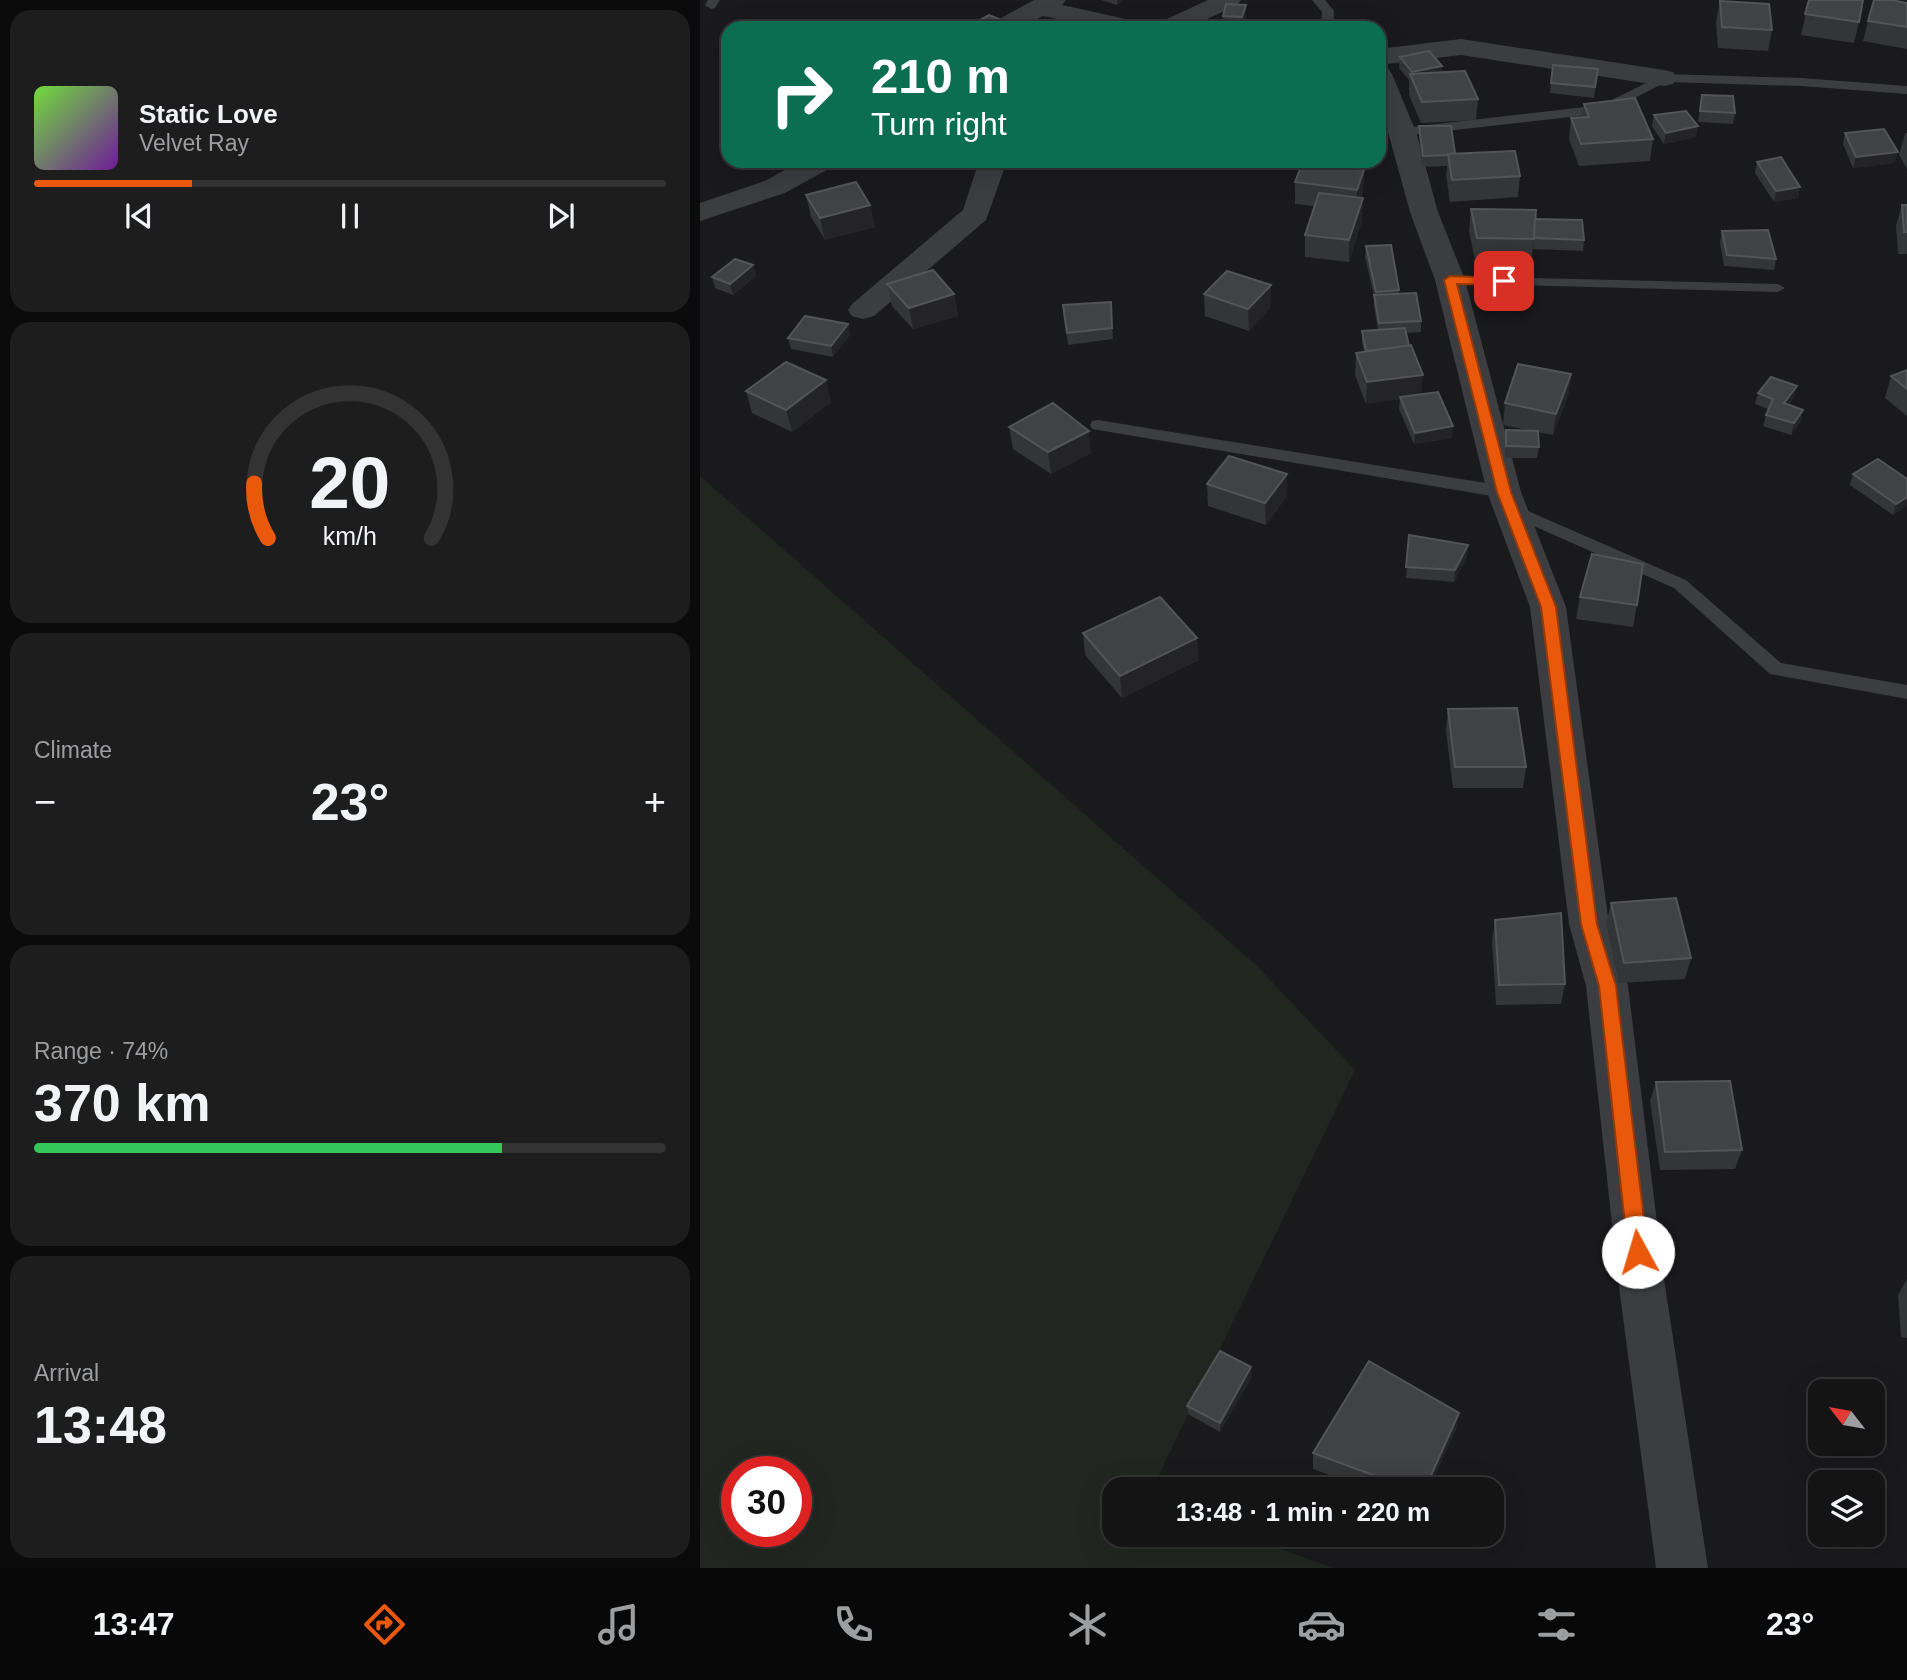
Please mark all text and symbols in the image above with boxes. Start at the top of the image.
icon: right [756,49,847,140]
text: 210 m [871,49,1010,103]
text: Static Love [139,99,278,129]
text: Turn right [871,106,1007,142]
text: Velvet Ray [139,130,249,156]
icon: previous [120,197,158,235]
icon: pause [331,197,369,235]
icon: next [542,197,580,235]
pin [1474,251,1534,311]
icon: arrive [1485,262,1523,300]
text: 20 [310,443,390,524]
text: km/h [323,522,377,550]
text: Climate [34,737,112,763]
text: 23° [311,773,389,831]
text: − [34,781,56,823]
text: + [644,781,666,823]
text: Range · 74% [34,1038,168,1064]
text: 370 km [34,1074,210,1132]
position arrow [1601,1215,1675,1289]
text: Arrival [34,1360,99,1386]
north arrow [1808,1379,1885,1456]
map controls [1808,1379,1885,1547]
text: 13:48 [34,1396,167,1454]
speed limit sign: 30 [721,1456,812,1547]
button: layers [1808,1470,1885,1547]
text: 13:48 · 1 min · 220 m [1176,1497,1430,1527]
icon: directions [360,1600,409,1649]
icon: music [594,1600,643,1649]
icon: phone [829,1600,878,1649]
icon: climate [1063,1600,1112,1649]
icon: car [1297,1600,1346,1649]
icon: filters [1532,1600,1581,1649]
text: 13:47 [93,1606,175,1642]
text: 23° [1766,1606,1814,1642]

